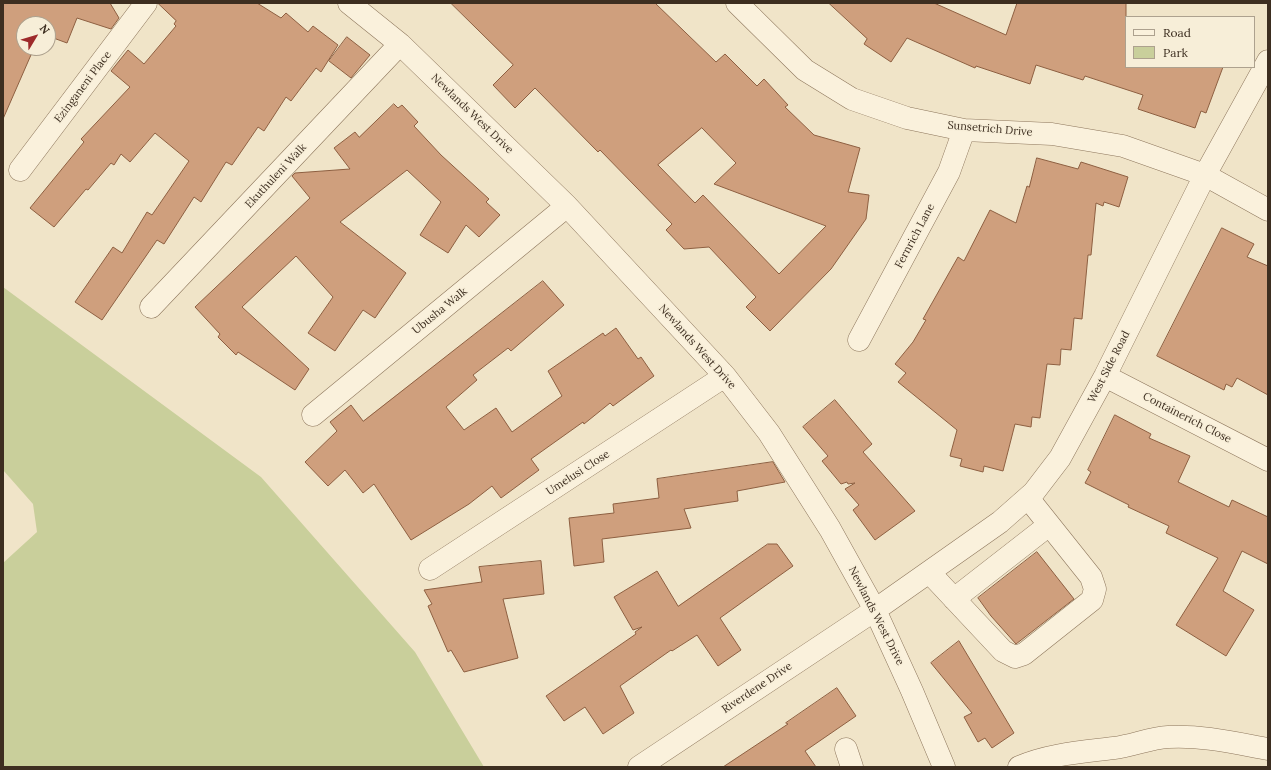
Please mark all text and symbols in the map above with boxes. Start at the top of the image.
north arrow [16,16,56,56]
legend [1125,16,1255,68]
text: N [37,22,53,37]
text: Road [1163,25,1191,40]
text: Park [1163,45,1188,60]
street label: Ezinganeni Place [52,49,114,125]
street label: Newlands West Drive [428,71,516,157]
street label: Sunsetrich Drive [947,119,1033,139]
street label: Ekuthuleni Walk [243,141,309,211]
street label: Fernrich Lane [892,201,938,271]
street label: Ubusha Walk [410,285,470,337]
street label: Newlands West Drive [656,302,738,392]
street label: West Side Road [1085,329,1133,405]
street label: Containerich Close [1140,390,1234,446]
street label: Umelusi Close [544,448,612,498]
street label: Newlands West Drive [845,564,907,668]
street label: Riverdene Drive [719,660,795,716]

